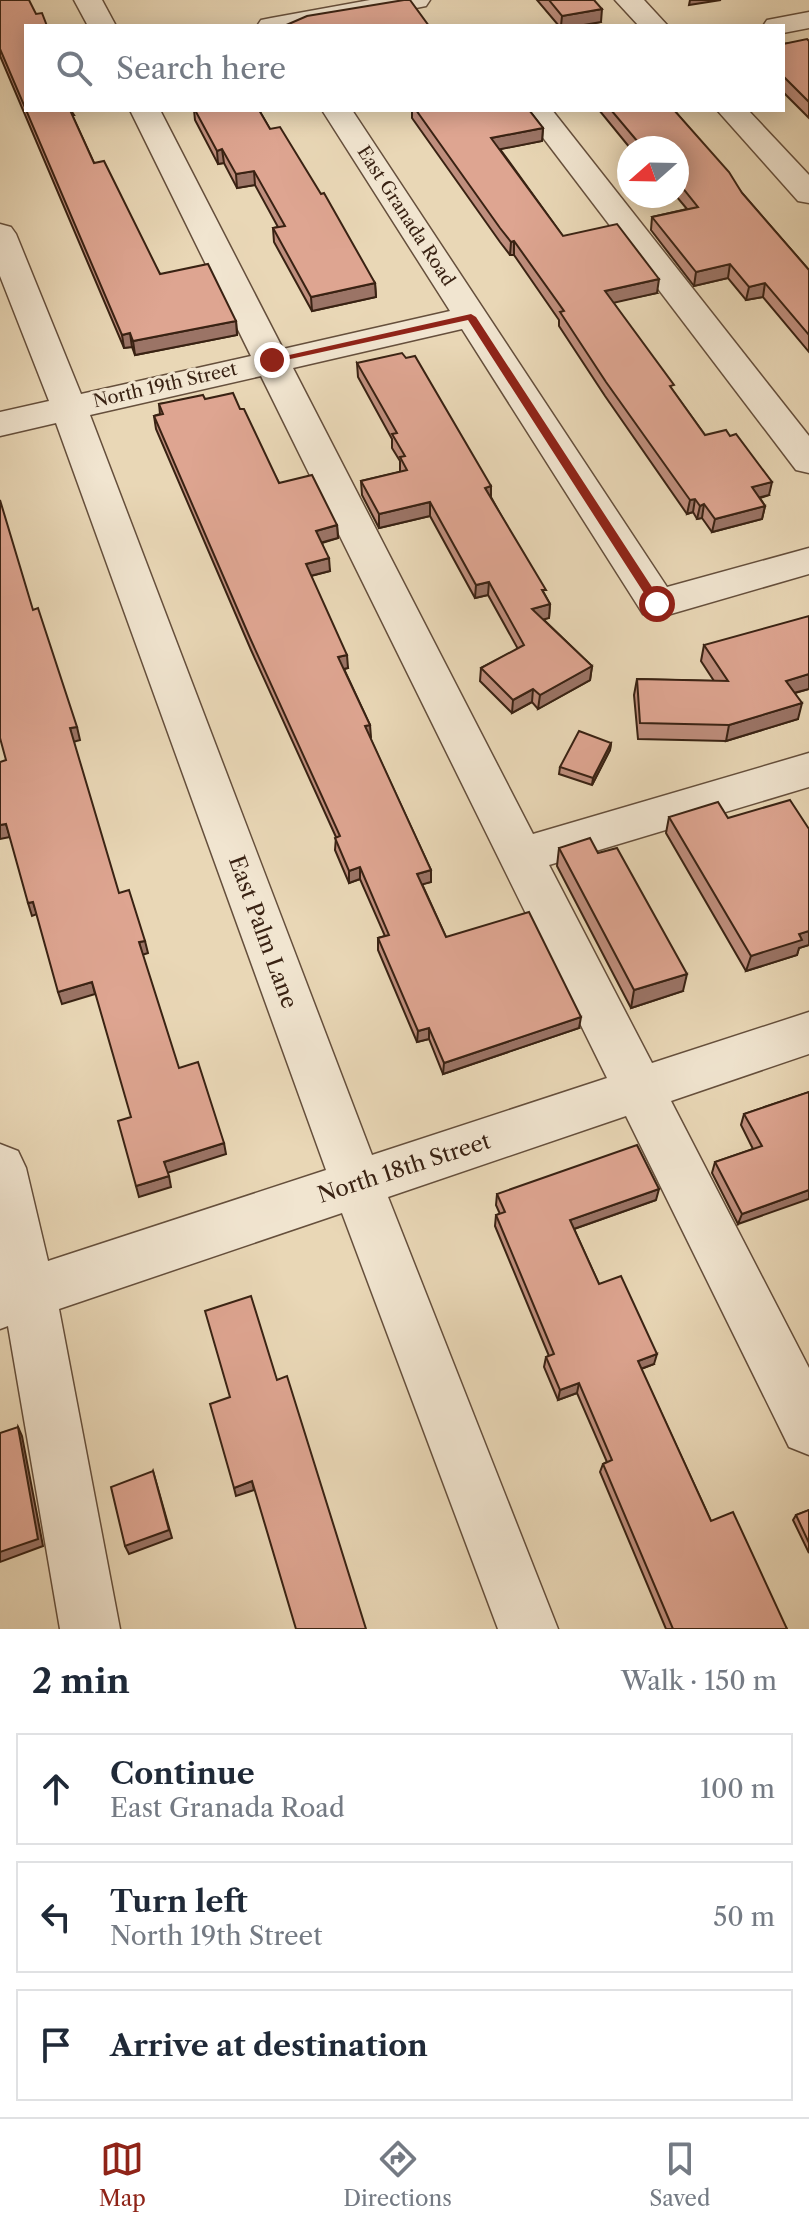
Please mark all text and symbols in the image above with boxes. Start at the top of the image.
search box [24,24,785,112]
icon: search [52,46,96,90]
text: Search here [116,50,286,87]
north arrow [617,136,689,208]
street label: East Granada Road [352,142,460,290]
route end [254,342,290,378]
street label: North 19th Street [91,358,240,412]
route start [639,586,675,622]
street label: East Palm Lane [223,852,303,1012]
street label: North 18th Street [314,1127,494,1209]
text: 2 min [32,1660,130,1702]
text: Walk · 150 m [621,1665,777,1697]
text: Continue [110,1755,255,1792]
icon: ahead [34,1767,78,1811]
text: 100 m [700,1773,775,1805]
text: East Granada Road [110,1792,345,1824]
text: Turn left [110,1883,247,1920]
icon: left [34,1895,78,1939]
text: 50 m [713,1901,775,1933]
text: North 19th Street [110,1920,322,1952]
icon: arrive [34,2023,78,2067]
text: Arrive at destination [110,2027,428,2064]
tab: Map [99,2137,146,2212]
tab: Directions [343,2137,452,2212]
tab: Saved [649,2137,710,2212]

